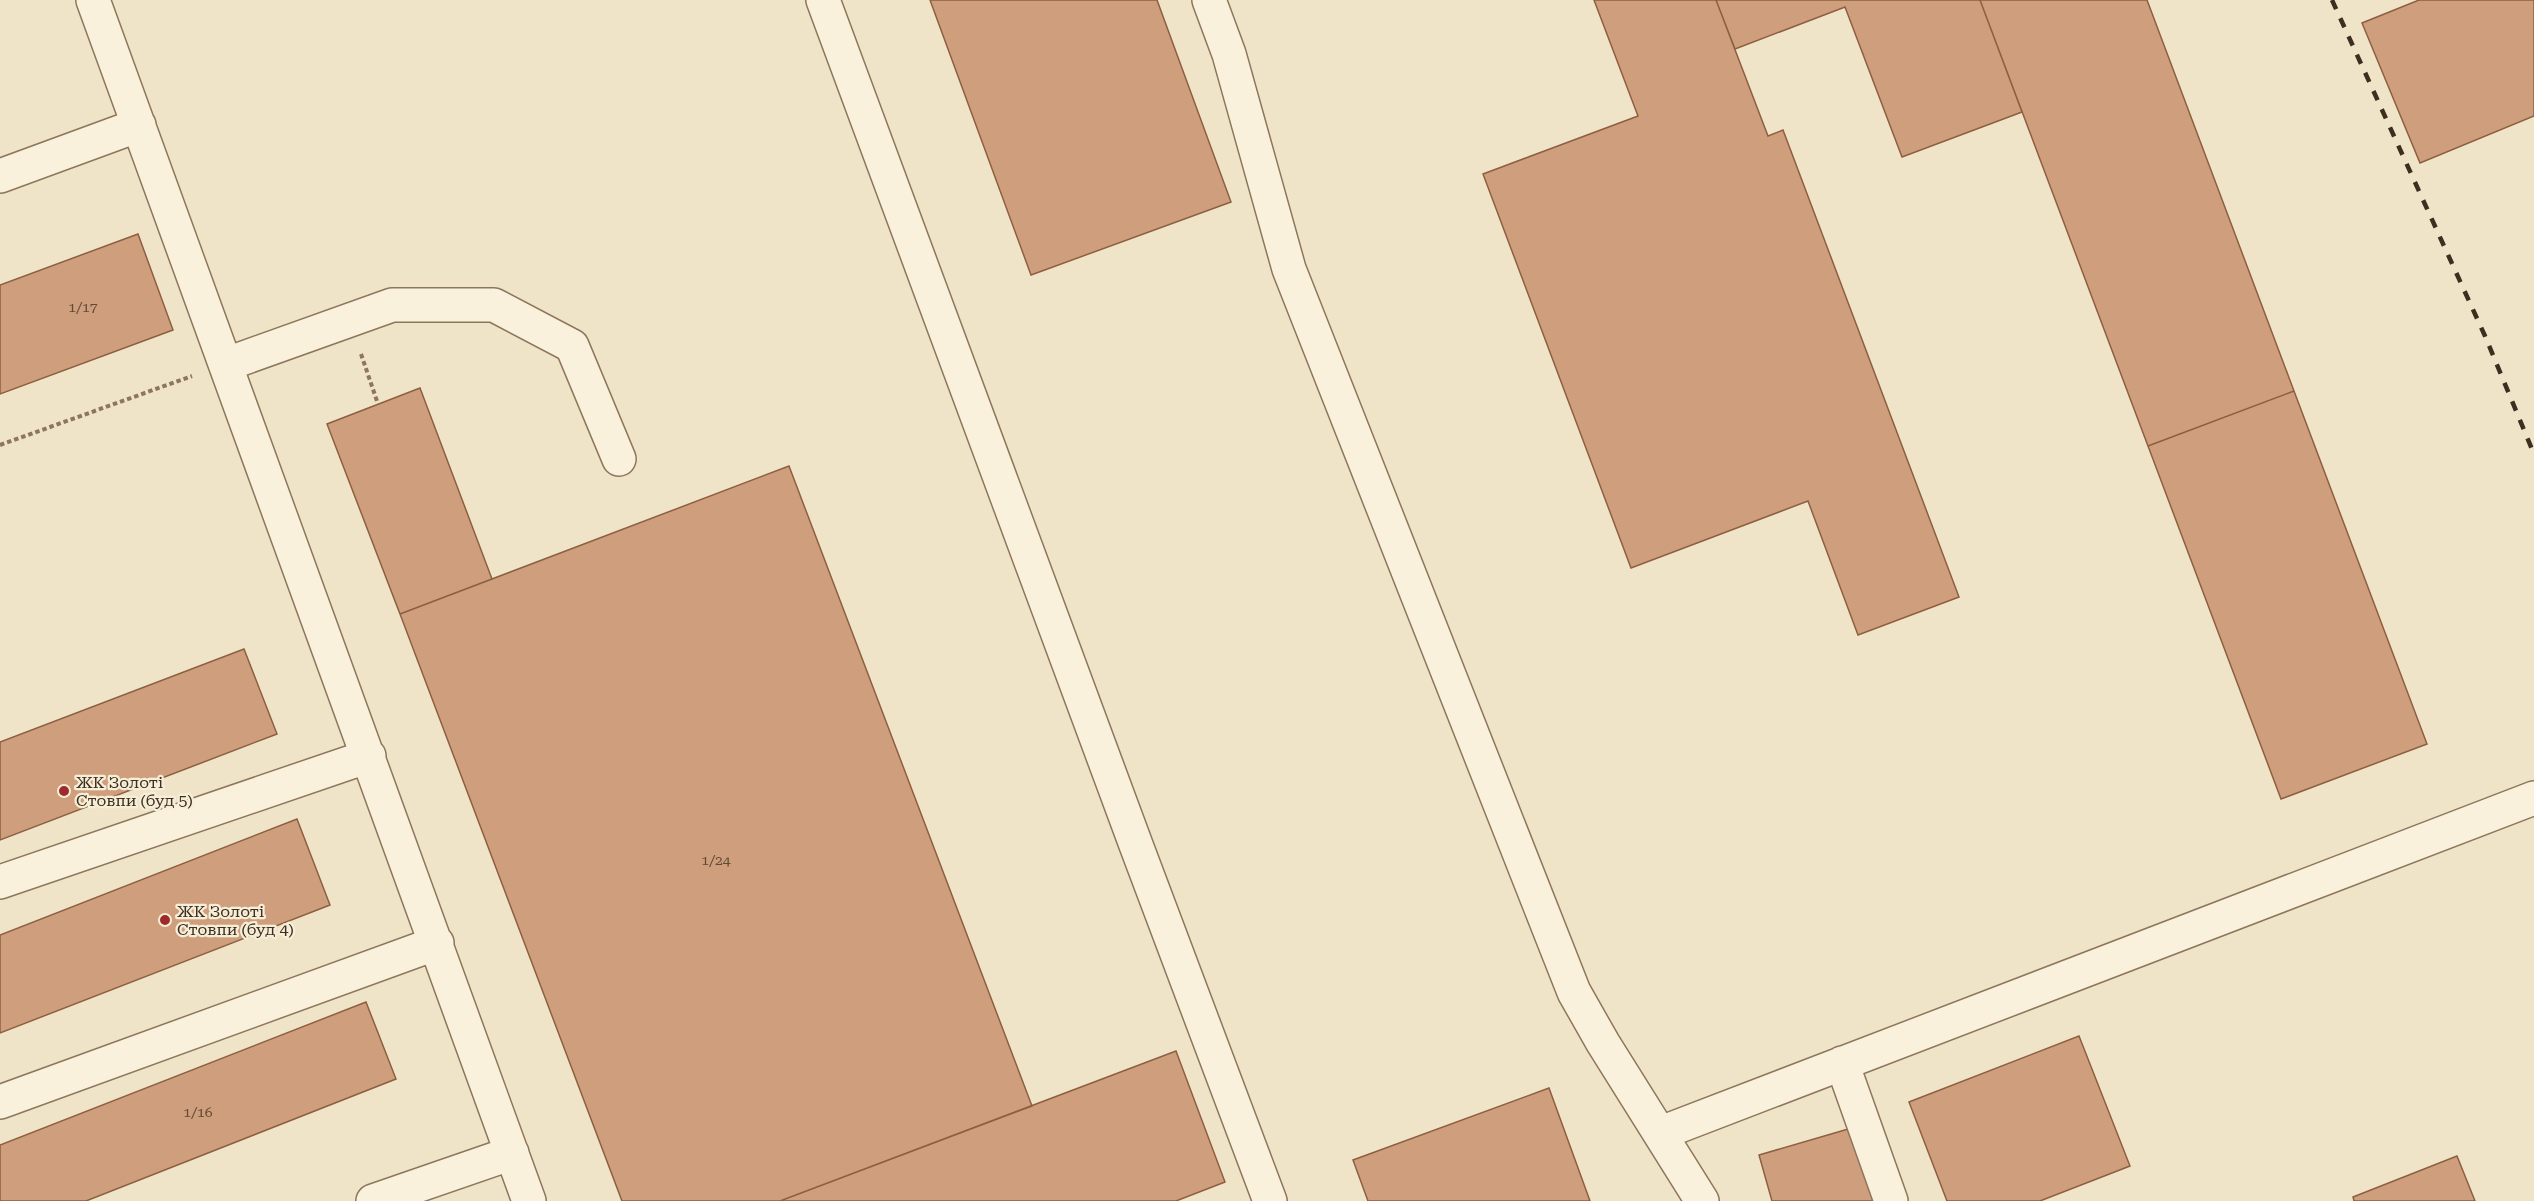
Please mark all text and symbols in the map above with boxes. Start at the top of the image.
house number: 1/17 [68,299,98,315]
place label: ЖК Золоті Стовпи (буд 5) [76,773,193,810]
marker: ЖК Золоті Стовпи (буд 5) [57,784,71,798]
house number: 1/24 [701,852,731,868]
place label: ЖК Золоті Стовпи (буд 4) [177,902,294,939]
marker: ЖК Золоті Стовпи (буд 4) [158,913,172,927]
house number: 1/16 [183,1104,213,1120]

